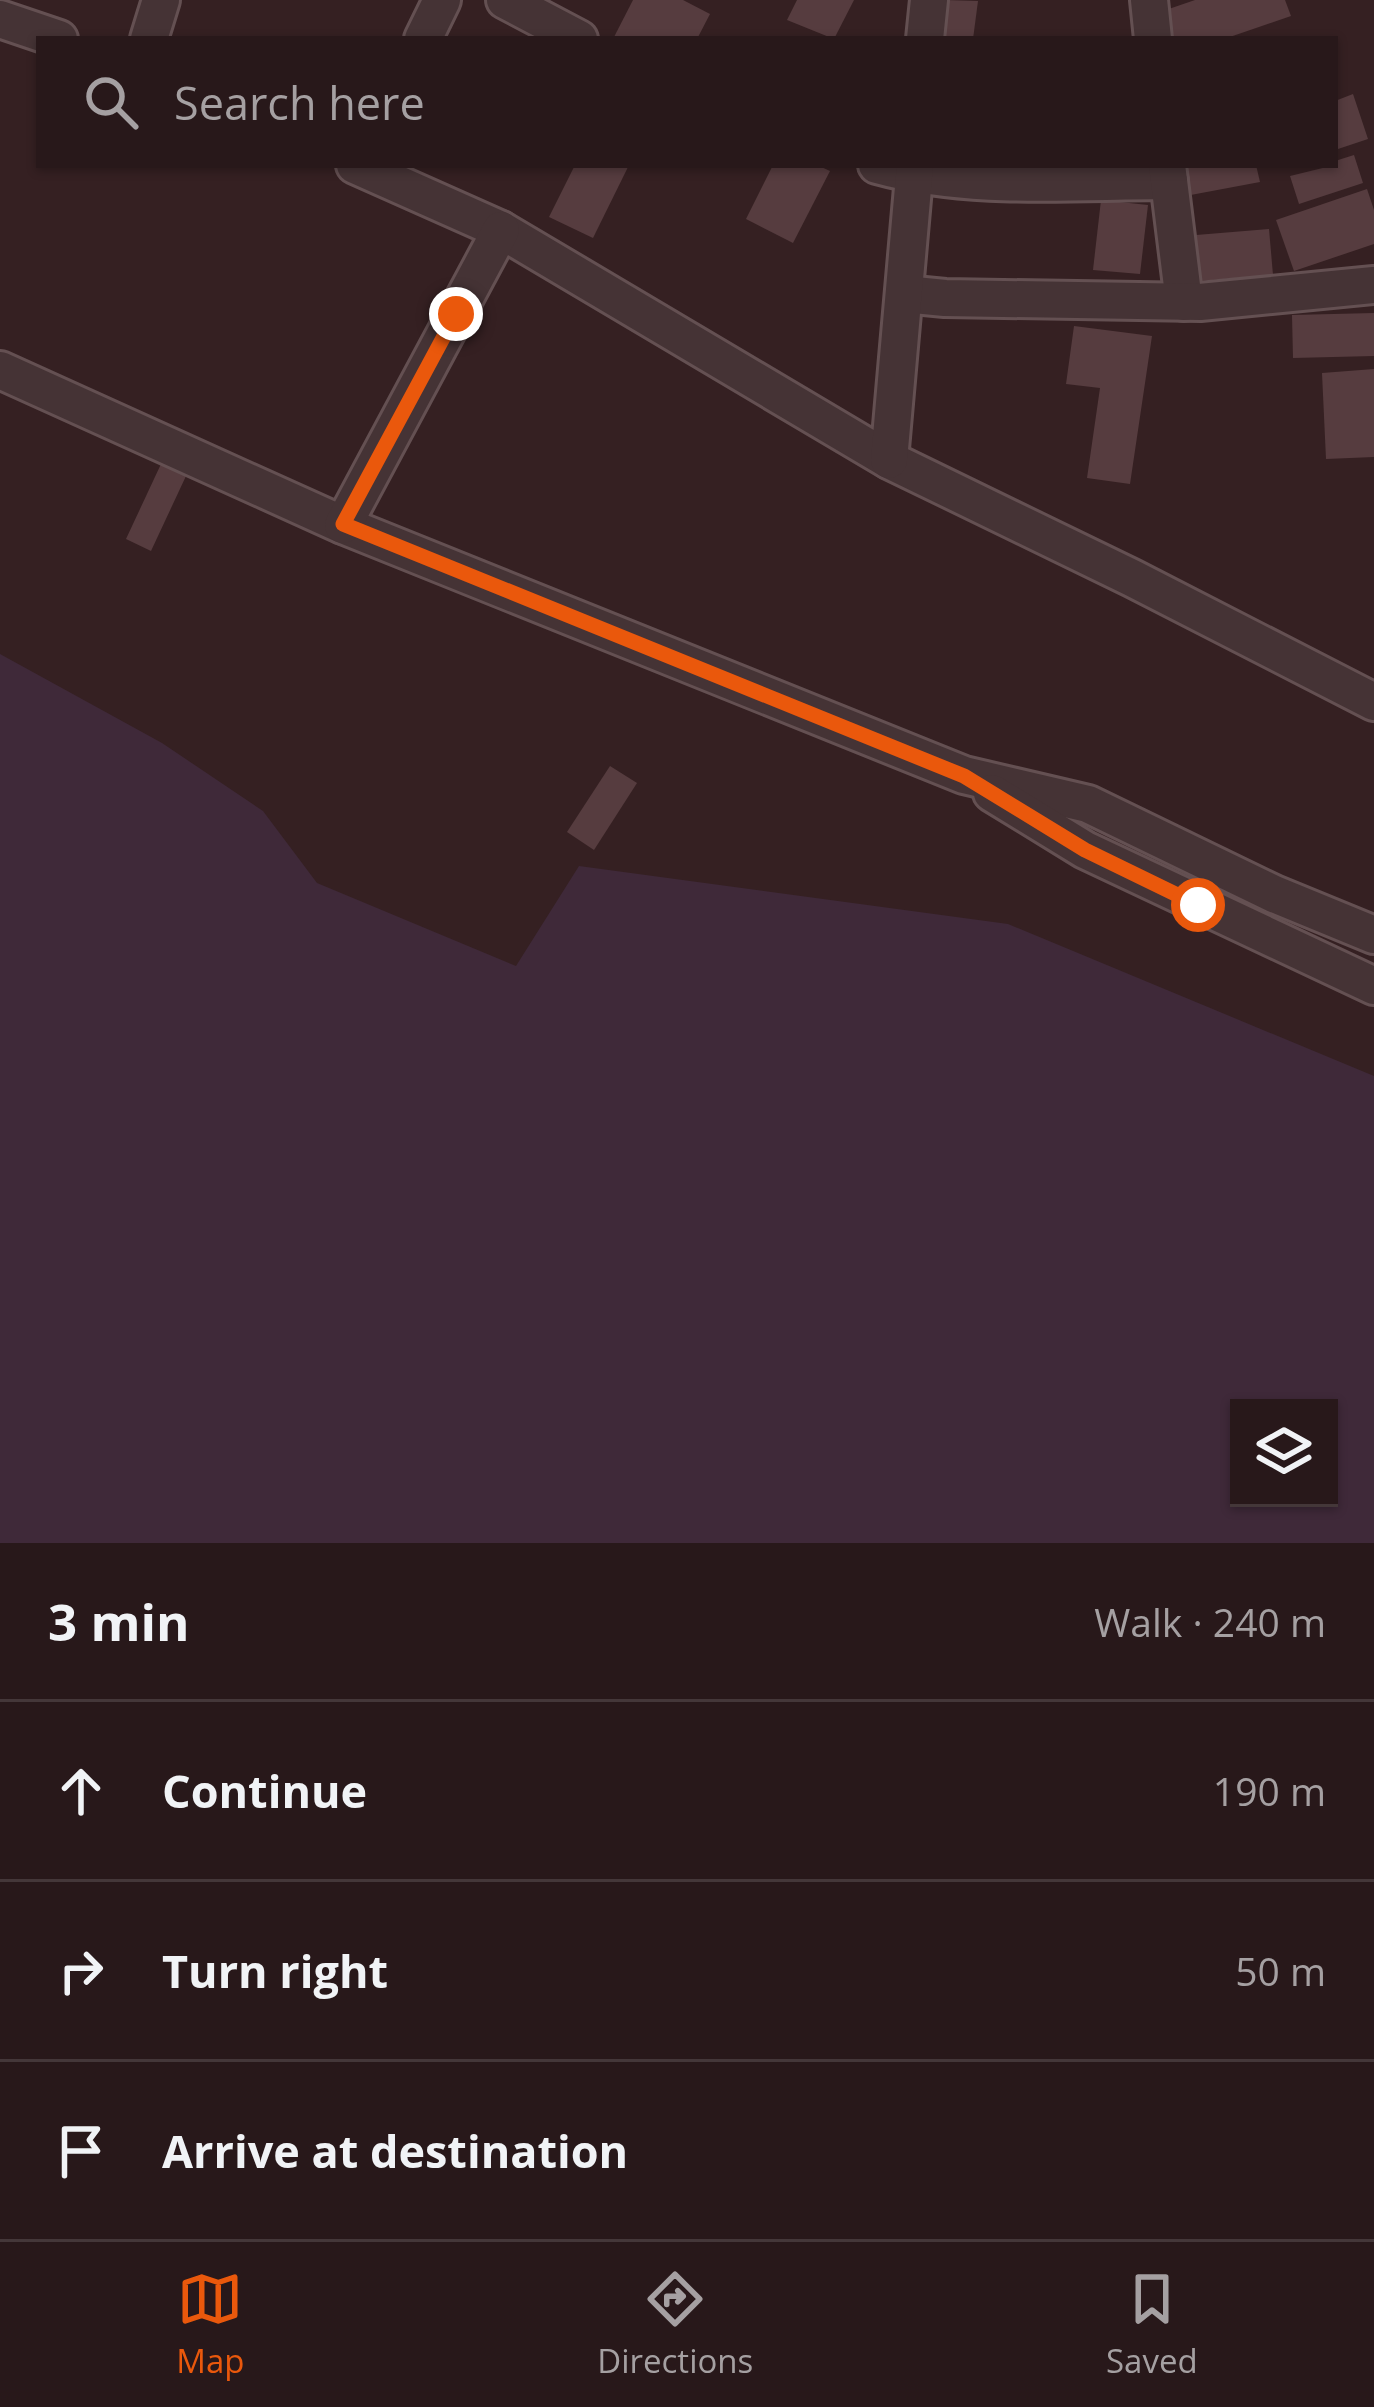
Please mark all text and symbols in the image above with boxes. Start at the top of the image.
search box [36,36,1338,168]
icon: search [78,69,144,135]
text: Search here [174,72,425,133]
route end [429,287,483,341]
route start [1171,878,1225,932]
map controls [1230,1399,1338,1507]
button: layers [1230,1399,1338,1507]
text: 3 min [48,1586,190,1656]
text: Walk · 240 m [1094,1595,1326,1648]
icon: ahead [48,1758,114,1824]
text: Continue [162,1760,367,1821]
text: 190 m [1213,1764,1326,1817]
icon: right [48,1938,114,2004]
text: Turn right [162,1940,388,2001]
text: 50 m [1235,1944,1326,1997]
icon: arrive [48,2118,114,2184]
text: Arrive at destination [162,2120,628,2181]
tab: Map [176,2266,245,2383]
tab: Directions [597,2266,753,2383]
tab: Saved [1106,2266,1198,2383]

